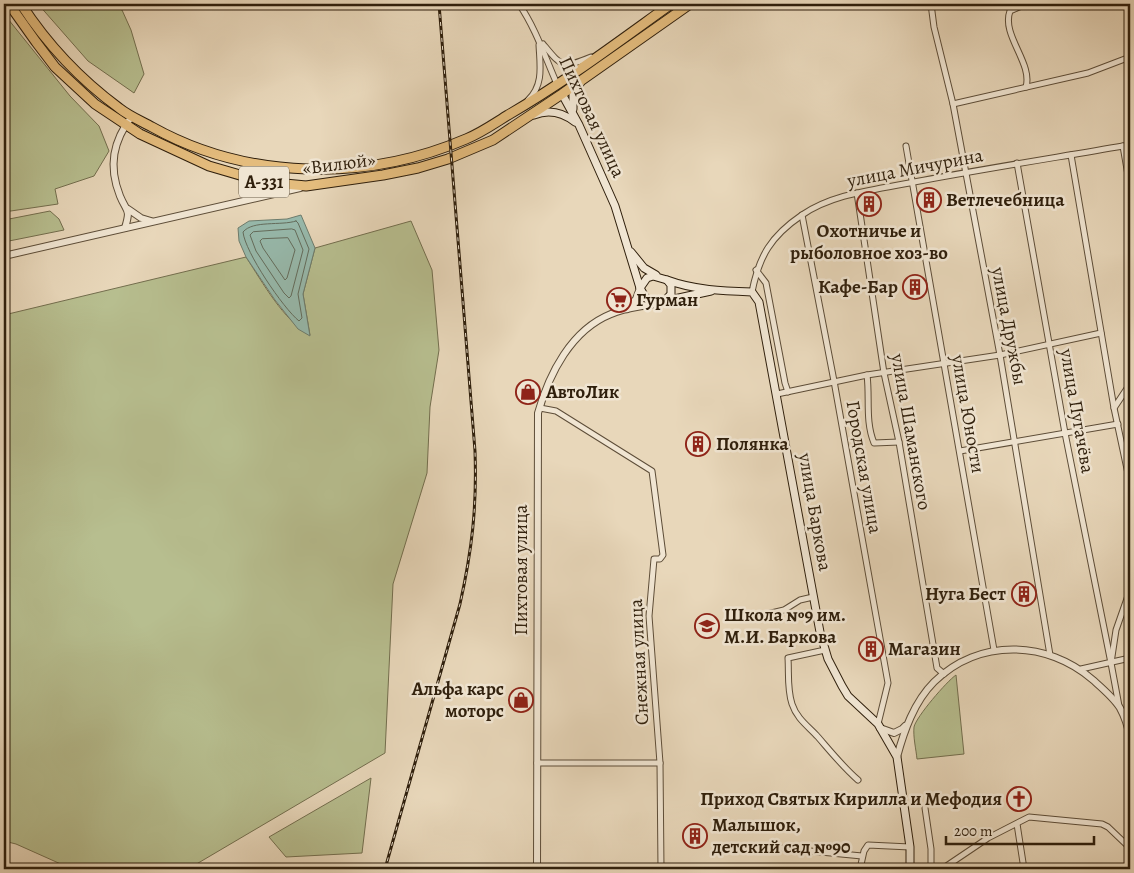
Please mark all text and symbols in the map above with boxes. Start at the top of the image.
street label: Пихтовая улица [553,52,632,182]
street label: улица Мичурина [844,142,985,194]
street label: «Вилюй» [301,147,377,181]
road number: А-331 [239,166,289,198]
building icon: Ветлечебница [916,187,942,213]
place label: Ветлечебница [946,187,1065,213]
building icon: Охотничье и рыболовное хоз-во [856,191,882,217]
place label: Охотничье и рыболовное хоз-во [790,218,948,266]
street label: улица Дружбы [985,264,1033,387]
place label: Кафе-Бар [818,274,898,300]
building icon: Кафе-Бар [902,274,928,300]
supermarket icon: Гурман [606,287,632,313]
place label: Гурман [636,287,698,313]
street label: улица Пугачёва [1053,346,1101,476]
street label: улица Шаманского [884,351,938,512]
street label: улица Юности [945,352,991,475]
shop icon: АвтоЛик [515,379,541,405]
place label: АвтоЛик [545,379,619,405]
street label: Городская улица [840,399,889,536]
building icon: Полянка [685,431,711,457]
place label: Полянка [716,431,789,457]
street label: улица Баркова [792,450,838,573]
street label: Пихтовая улица [508,504,534,636]
place label: Нуга Бест [925,581,1006,607]
building icon: Нуга Бест [1011,581,1037,607]
street label: Снежная улица [623,598,655,726]
place label: Школа №9 им. М.И. Баркова [724,602,846,650]
school or university icon: Школа №9 им. М.И. Баркова [694,613,720,639]
building icon: Магазин [858,636,884,662]
place label: Магазин [888,636,961,662]
place label: Альфа карс моторс [411,676,504,724]
shop icon: Альфа карс моторс [508,687,534,713]
place label: Приход Святых Кирилла и Мефодия [700,786,1002,812]
church icon: Приход Святых Кирилла и Мефодия [1006,786,1032,812]
place label: Малышок, детский сад №90 [711,812,851,860]
scale bar [946,813,1094,845]
text: 200 m [954,821,993,841]
building icon: Малышок, детский сад №90 [682,823,708,849]

